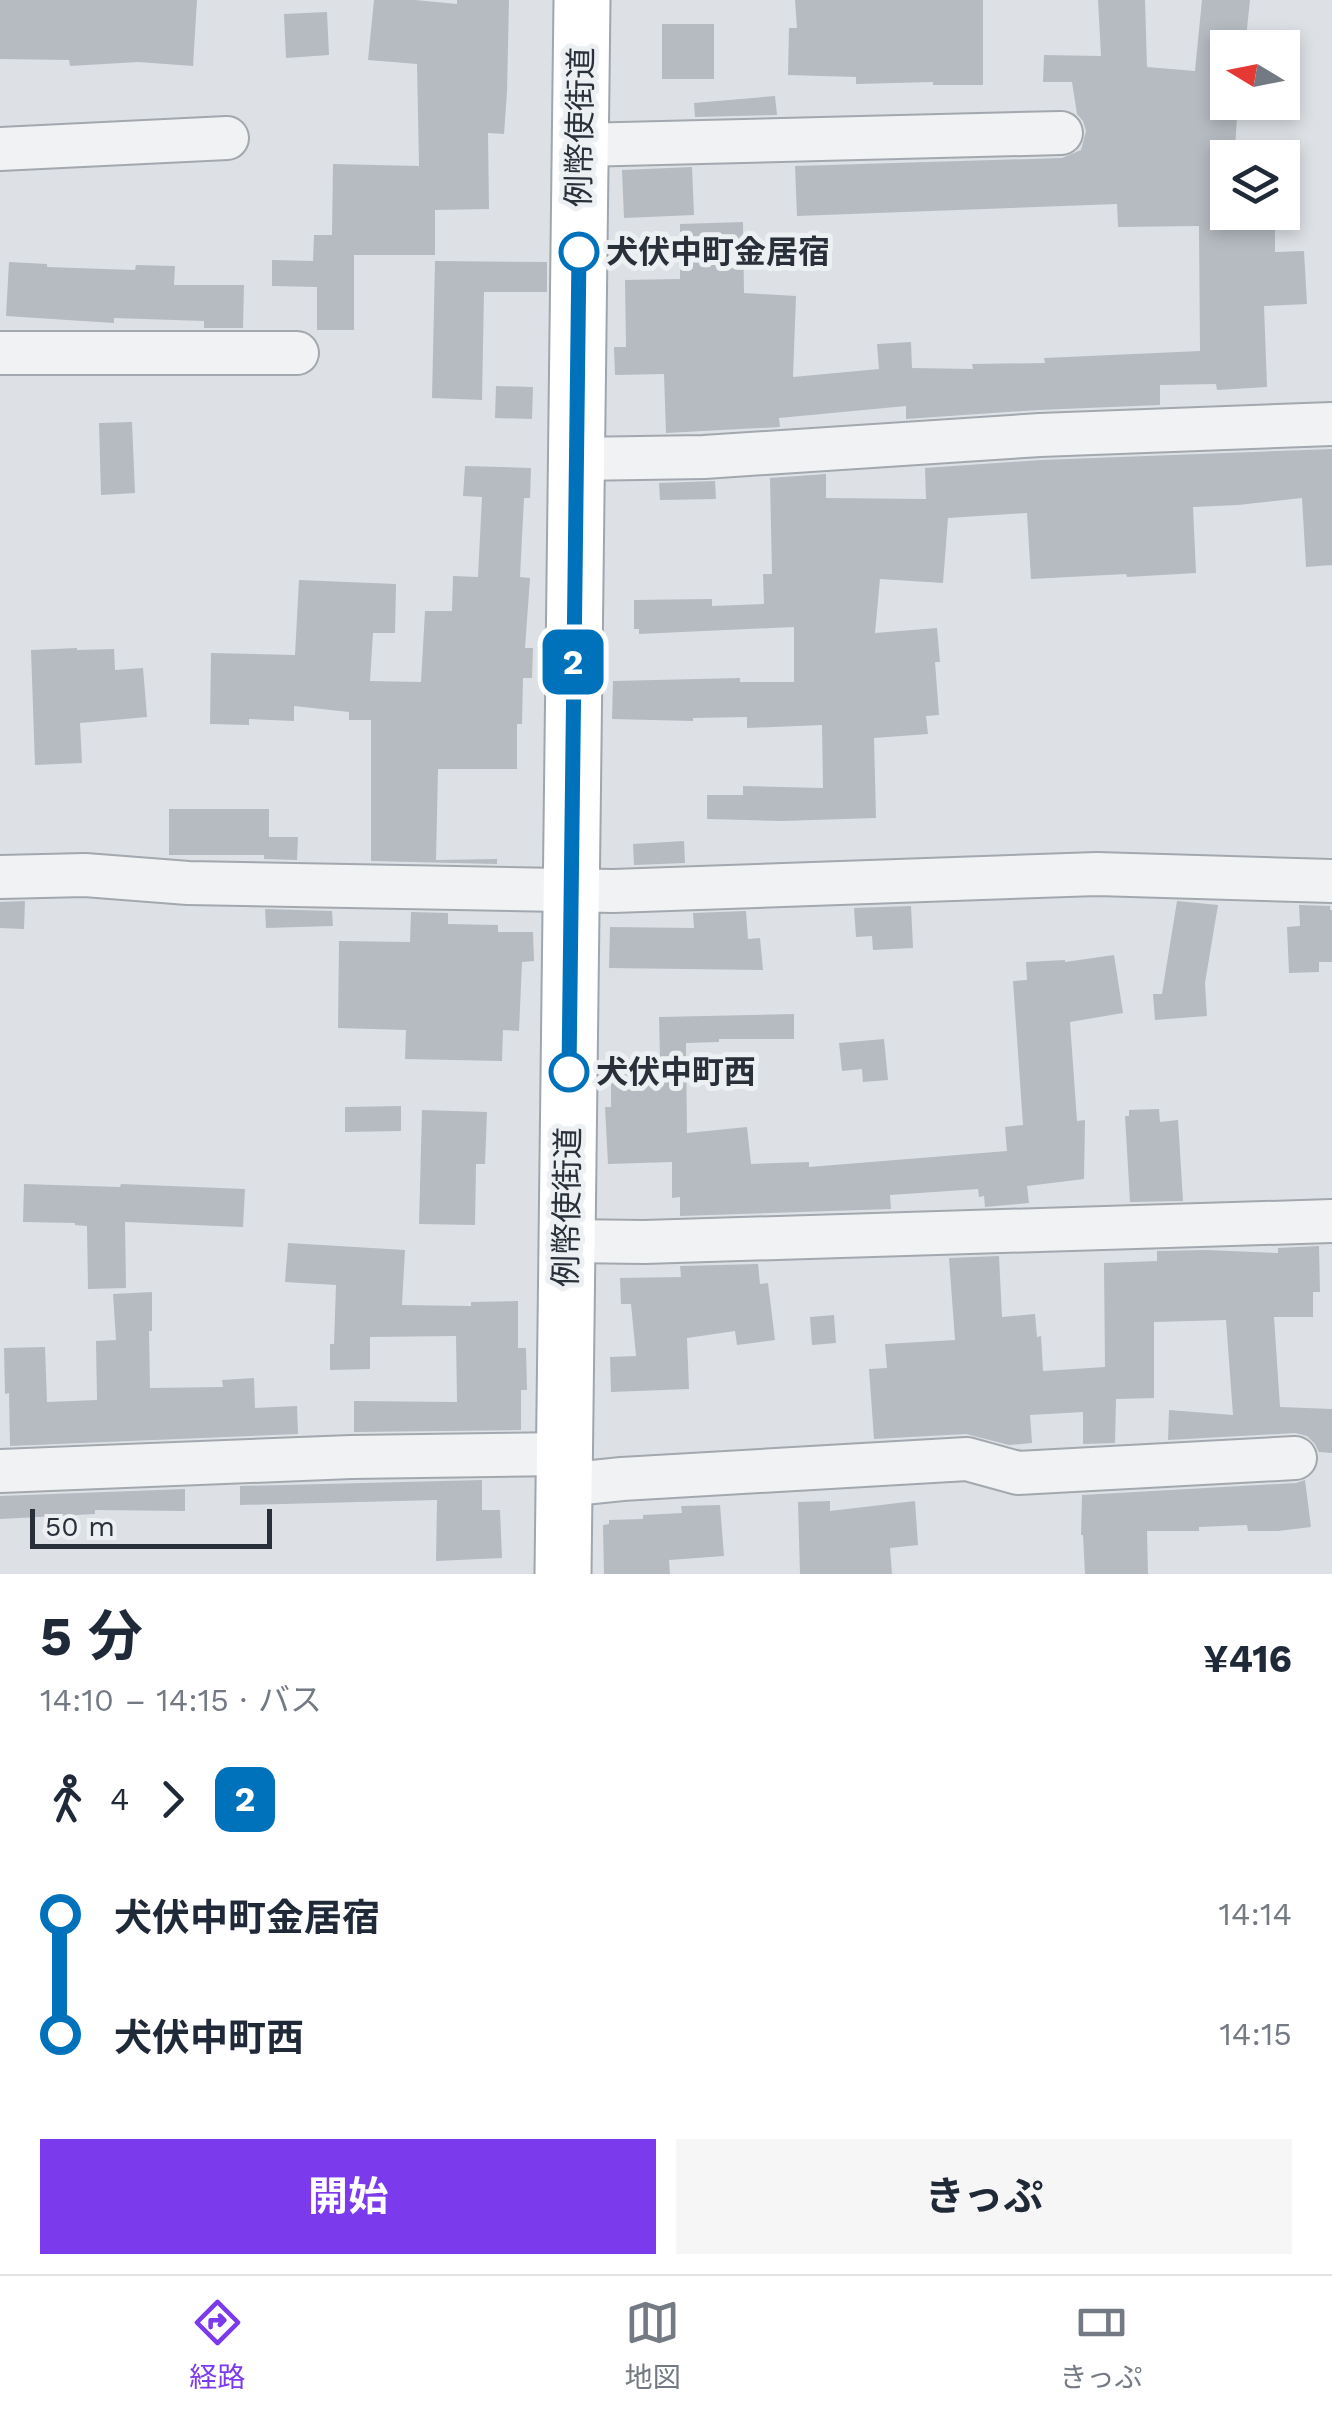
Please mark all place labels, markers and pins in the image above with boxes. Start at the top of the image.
marker: 犬伏中町金居宿 [560,233,598,271]
place label: 犬伏中町金居宿 [606,233,830,271]
marker: 犬伏中町西 [550,1053,588,1091]
place label: 犬伏中町西 [596,1053,756,1091]

